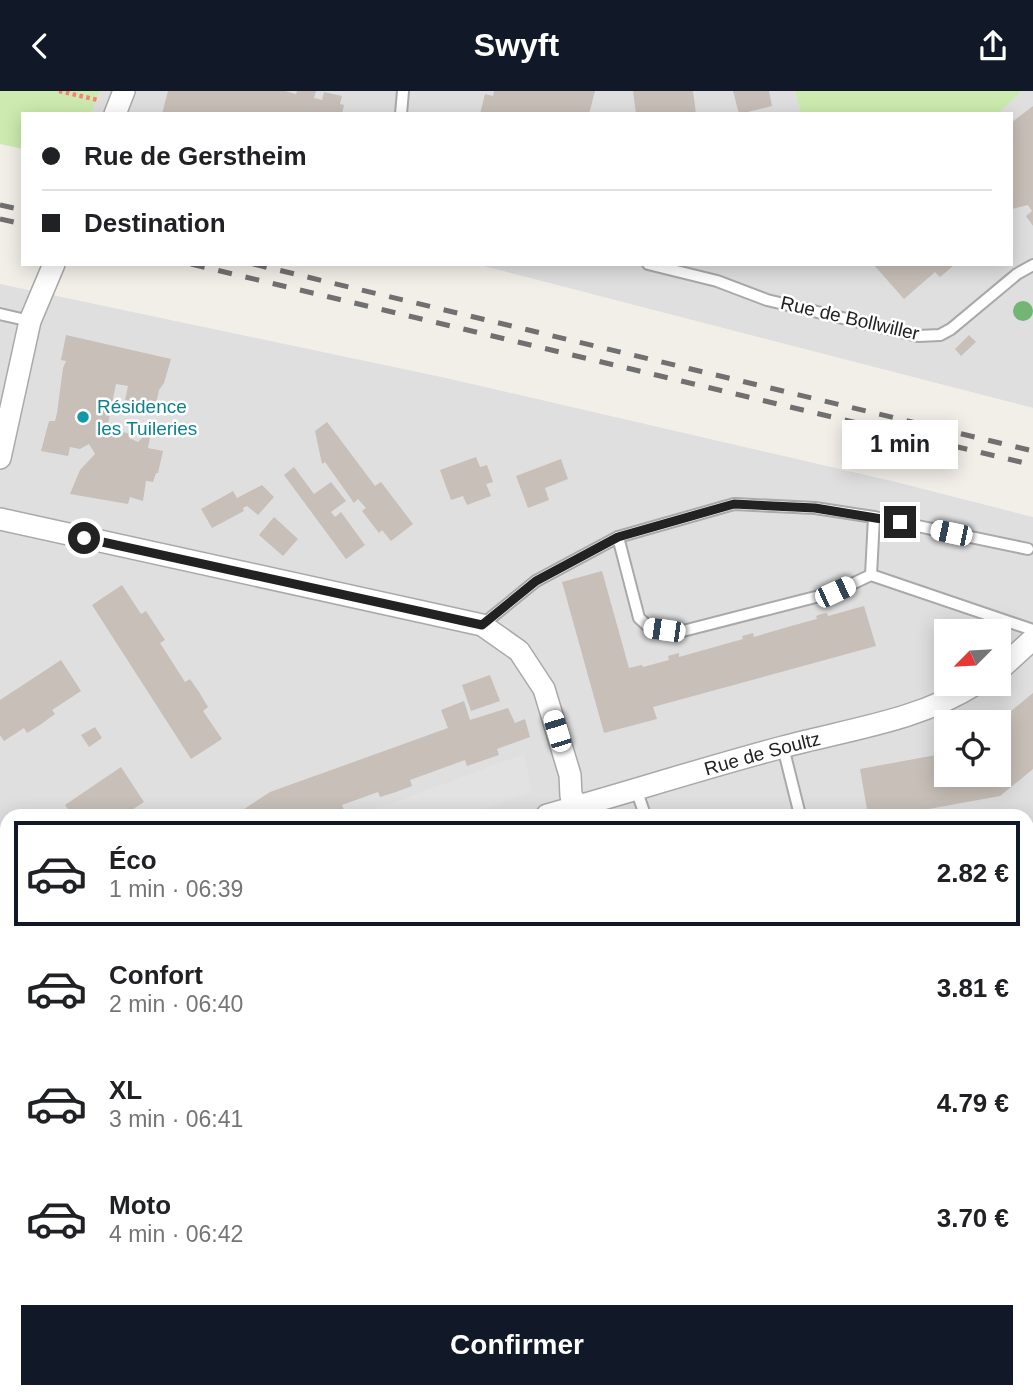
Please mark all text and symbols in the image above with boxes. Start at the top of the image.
icon: back [21,27,59,65]
text: Swyft [474,27,559,63]
icon: share [974,27,1012,65]
text: Rue de Gerstheim [84,141,307,171]
text: Destination [84,208,226,238]
street label: Rue de Bollwiller [779,292,922,344]
place label: Résidence les Tuileries [97,396,197,439]
marker: Résidence les Tuileries [75,409,91,425]
callout: 1 min [842,421,958,469]
text: 1 min [870,431,930,457]
route end [884,506,916,538]
car [929,518,974,548]
route start [68,522,100,554]
car [812,574,859,610]
car [642,617,687,643]
north arrow [934,619,1012,697]
map controls [934,619,1011,787]
car [541,708,574,754]
button: locate [934,710,1011,787]
street label: Rue de Soultz [702,728,822,779]
icon: car [25,842,88,905]
text: Éco [109,845,157,875]
text: 2.82 € [937,858,1009,888]
text: 1 min · 06:39 [109,876,243,902]
icon: car [25,957,88,1020]
text: Confort [109,960,203,990]
text: 3.81 € [937,973,1009,1003]
text: 2 min · 06:40 [109,991,243,1017]
icon: car [25,1072,88,1135]
text: XL [109,1075,142,1105]
text: 4.79 € [937,1088,1009,1118]
text: 3 min · 06:41 [109,1106,243,1132]
icon: car [25,1187,88,1250]
text: Moto [109,1190,171,1220]
text: 3.70 € [937,1203,1009,1233]
text: 4 min · 06:42 [109,1221,243,1247]
button: Confirmer [21,1305,1013,1385]

